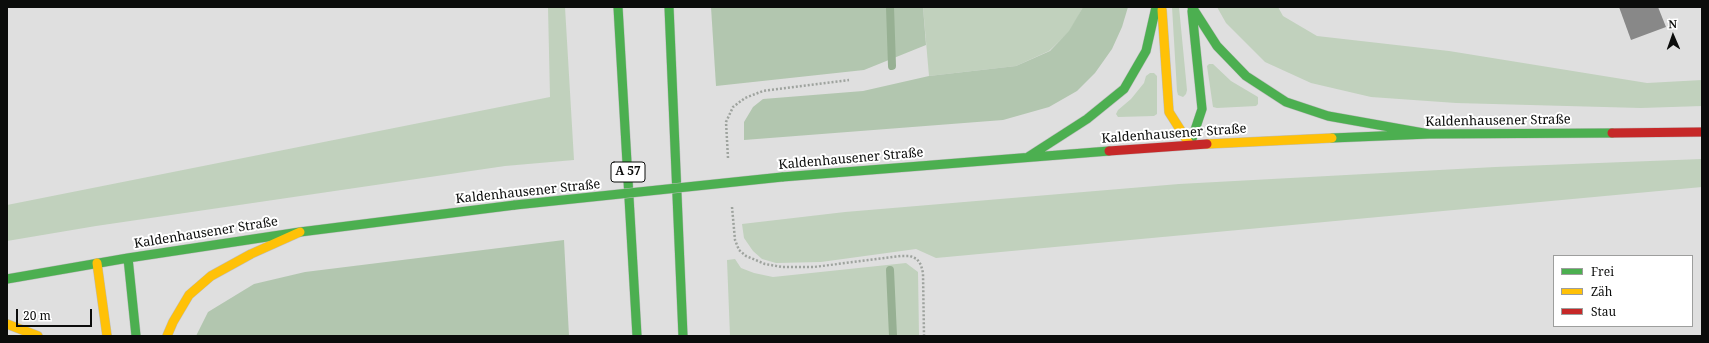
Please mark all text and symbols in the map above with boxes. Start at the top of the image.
north arrow [1653,16,1693,56]
text: N [1668,16,1677,31]
street label: Kaldenhausener Straße [1425,112,1571,130]
street label: Kaldenhausener Straße [1101,121,1247,147]
street label: Kaldenhausener Straße [778,145,924,173]
road number: A 57 [611,162,645,182]
street label: Kaldenhausener Straße [455,177,601,207]
street label: Kaldenhausener Straße [133,214,279,252]
legend [1553,255,1693,327]
text: Frei [1591,263,1614,280]
text: Zäh [1591,283,1612,300]
scale bar [18,301,94,327]
text: Stau [1591,303,1616,320]
text: 20 m [23,307,51,324]

